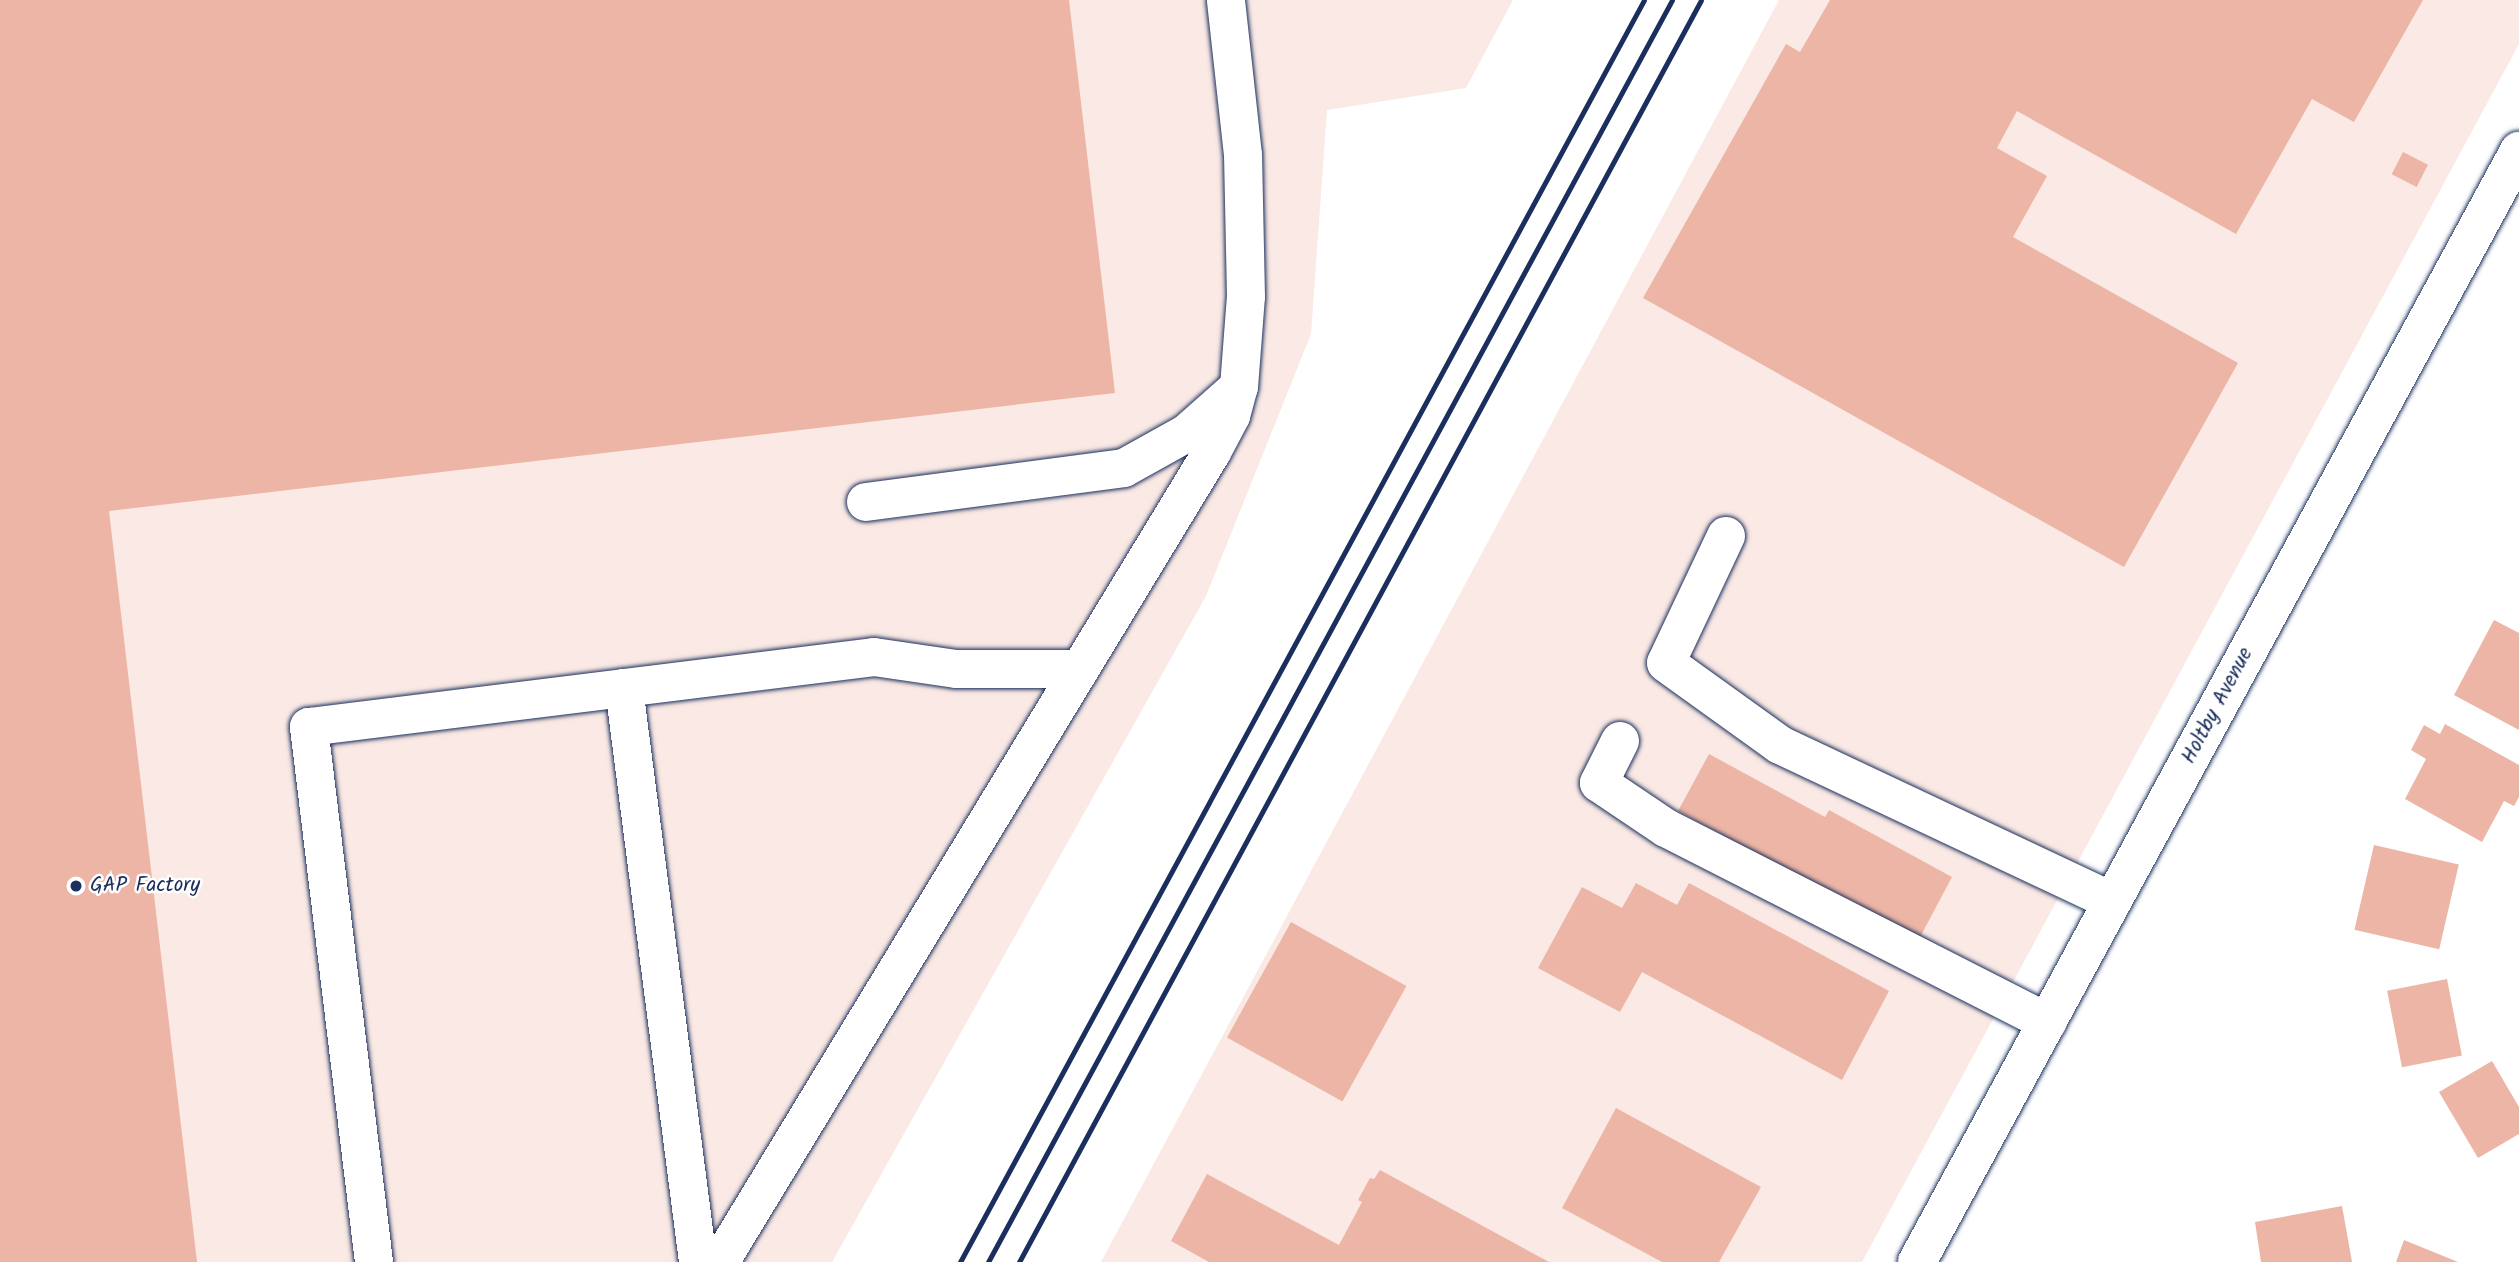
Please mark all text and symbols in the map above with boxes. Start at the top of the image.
street label: Holtby Avenue [2177,644,2259,768]
place label: GAP Factory [90,873,200,899]
marker: GAP Factory [68,878,84,894]

